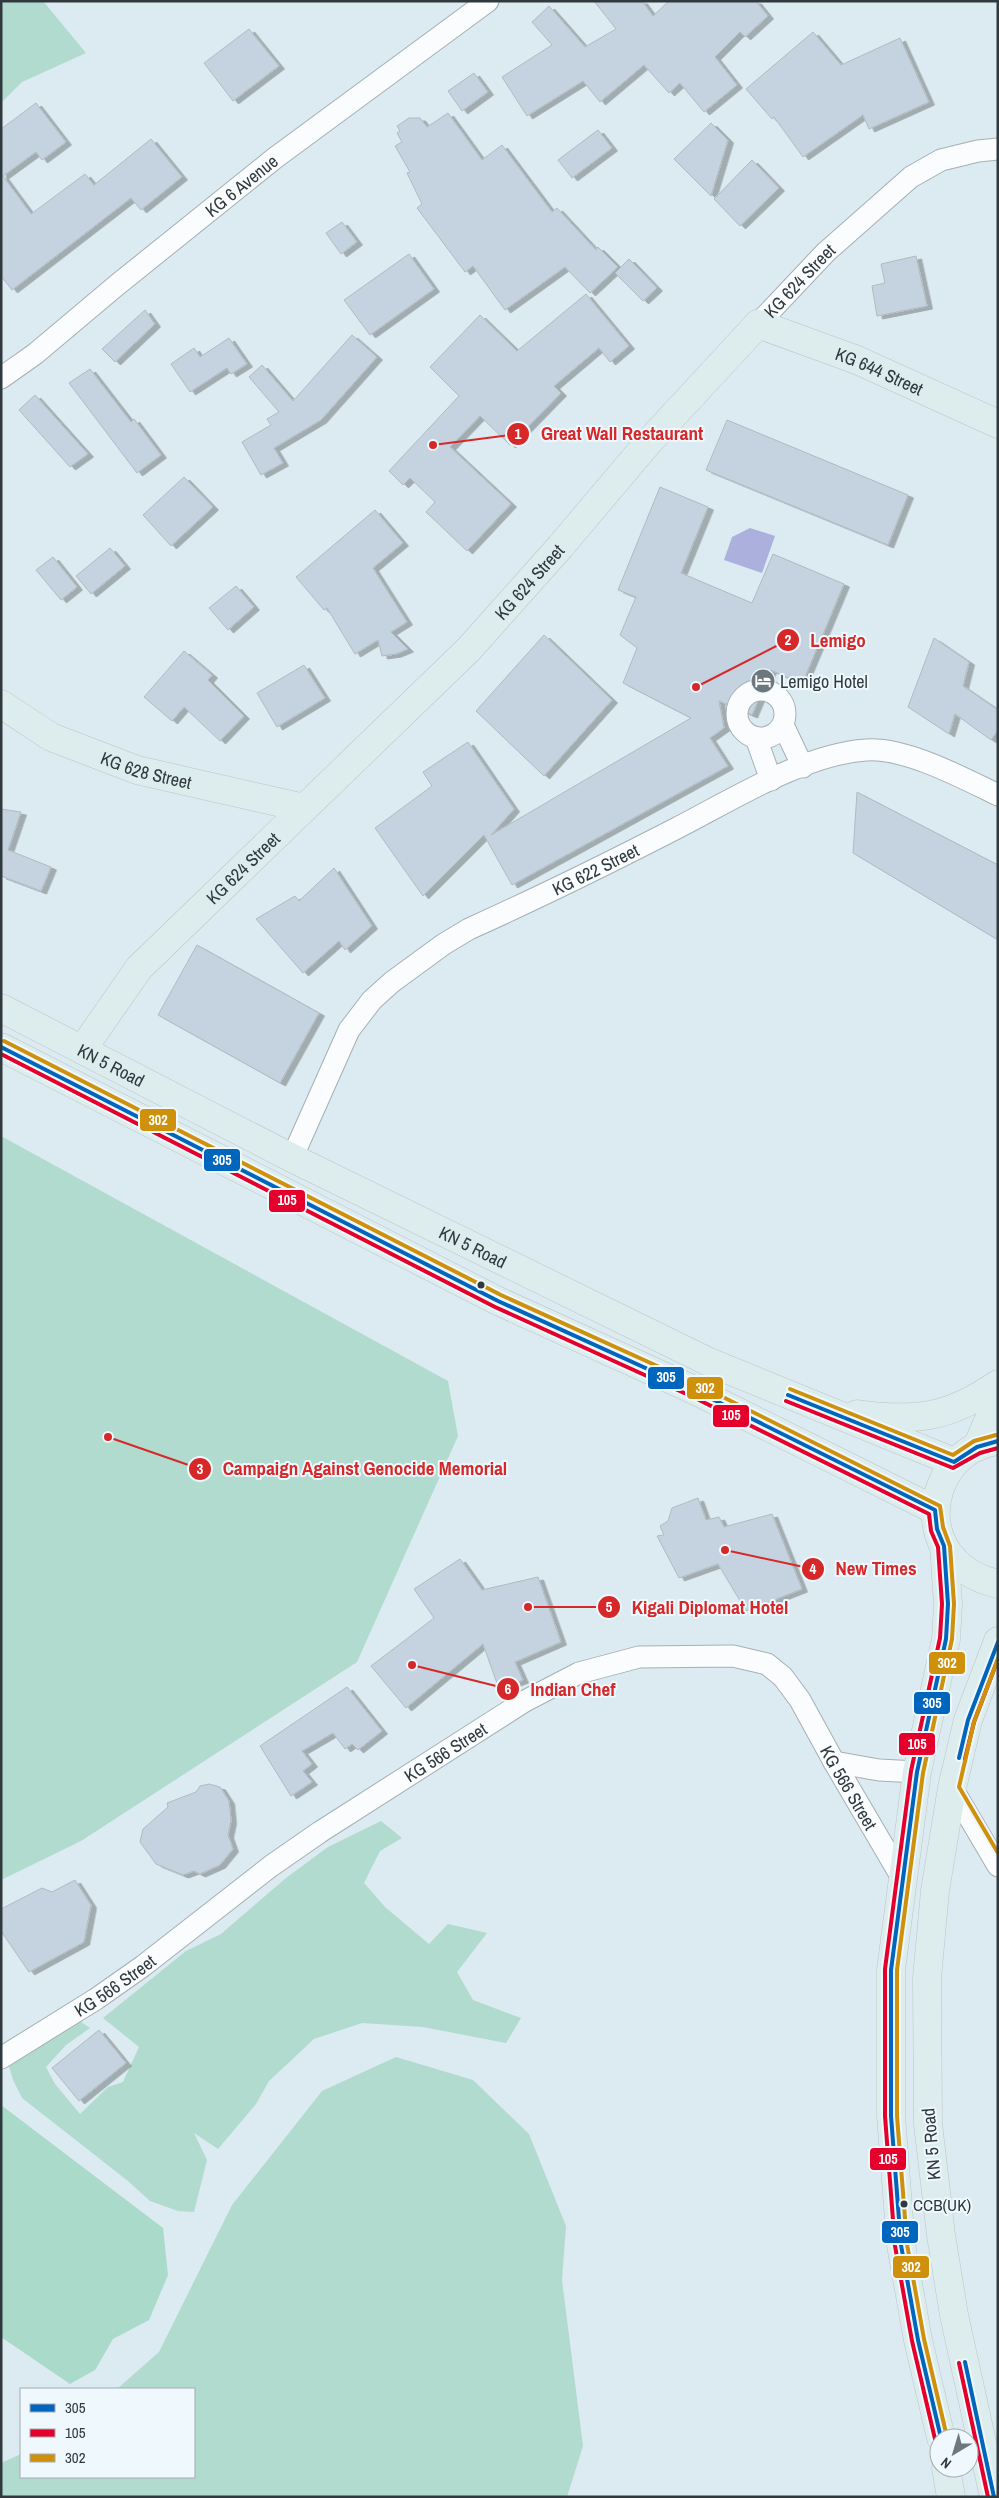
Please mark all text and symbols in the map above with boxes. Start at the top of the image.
street label: KG 6 Avenue [199,148,283,222]
street label: KG 624 Street [758,237,840,323]
street label: KG 644 Street [832,341,927,401]
callout: Great Wall Restaurant [505,417,713,451]
text: Great Wall Restaurant [541,420,703,446]
text: 1 [515,423,522,444]
street label: KG 624 Street [489,538,570,625]
callout: Lemigo [776,623,876,657]
text: Lemigo [810,627,866,653]
text: 2 [785,629,792,650]
hotel icon: Lemigo Hotel [750,668,776,694]
place label: Lemigo Hotel [780,669,868,694]
street label: KG 628 Street [97,745,194,795]
street label: KG 624 Street [200,826,285,909]
street label: KG 622 Street [548,837,643,901]
street label: KN 5 Road [73,1037,149,1092]
line badge: 302 [139,1108,177,1132]
text: 302 [148,1111,168,1129]
line badge: 305 [203,1148,241,1172]
text: 305 [212,1151,232,1169]
line badge: 105 [268,1189,306,1213]
text: 105 [277,1191,297,1209]
street label: KN 5 Road [435,1219,511,1274]
unlabelled marker [476,1280,486,1290]
line badge: 305 [647,1366,685,1390]
text: 305 [656,1368,676,1386]
line badge: 302 [686,1376,724,1400]
text: 302 [695,1379,715,1397]
line badge: 105 [712,1404,750,1428]
text: 105 [721,1406,741,1424]
callout: Campaign Against Genocide Memorial [187,1452,517,1486]
text: Campaign Against Genocide Memorial [223,1455,507,1481]
text: 3 [197,1458,204,1479]
callout: New Times [800,1552,926,1586]
text: New Times [835,1555,917,1581]
text: 4 [810,1558,817,1579]
callout: Kigali Diplomat Hotel [597,1590,798,1624]
text: Kigali Diplomat Hotel [632,1594,788,1620]
text: 5 [606,1596,613,1617]
line badge: 302 [928,1651,966,1675]
text: 302 [937,1654,957,1672]
callout: Indian Chef [496,1672,626,1706]
text: Indian Chef [531,1676,616,1702]
text: 6 [505,1678,512,1699]
line badge: 305 [913,1691,951,1715]
text: 305 [922,1694,942,1712]
street label: KG 566 Street [399,1716,491,1788]
line badge: 105 [898,1732,936,1756]
text: 105 [907,1735,927,1753]
street label: KG 566 Street [815,1741,883,1834]
street label: KG 566 Street [69,1948,161,2022]
street label: KN 5 Road [915,2107,947,2181]
line badge: 105 [869,2147,907,2171]
text: 105 [878,2150,898,2168]
place label: CCB(UK) [913,2193,971,2216]
marker: CCB(UK) [899,2199,909,2209]
line badge: 305 [881,2220,919,2244]
text: 305 [890,2223,910,2241]
line badge: 302 [892,2255,930,2279]
text: 302 [901,2258,921,2276]
legend [20,2388,195,2478]
text: 305 [65,2397,86,2418]
text: 105 [65,2422,86,2443]
north arrow [929,2428,979,2478]
text: 302 [65,2447,86,2468]
text: N [937,2454,955,2473]

